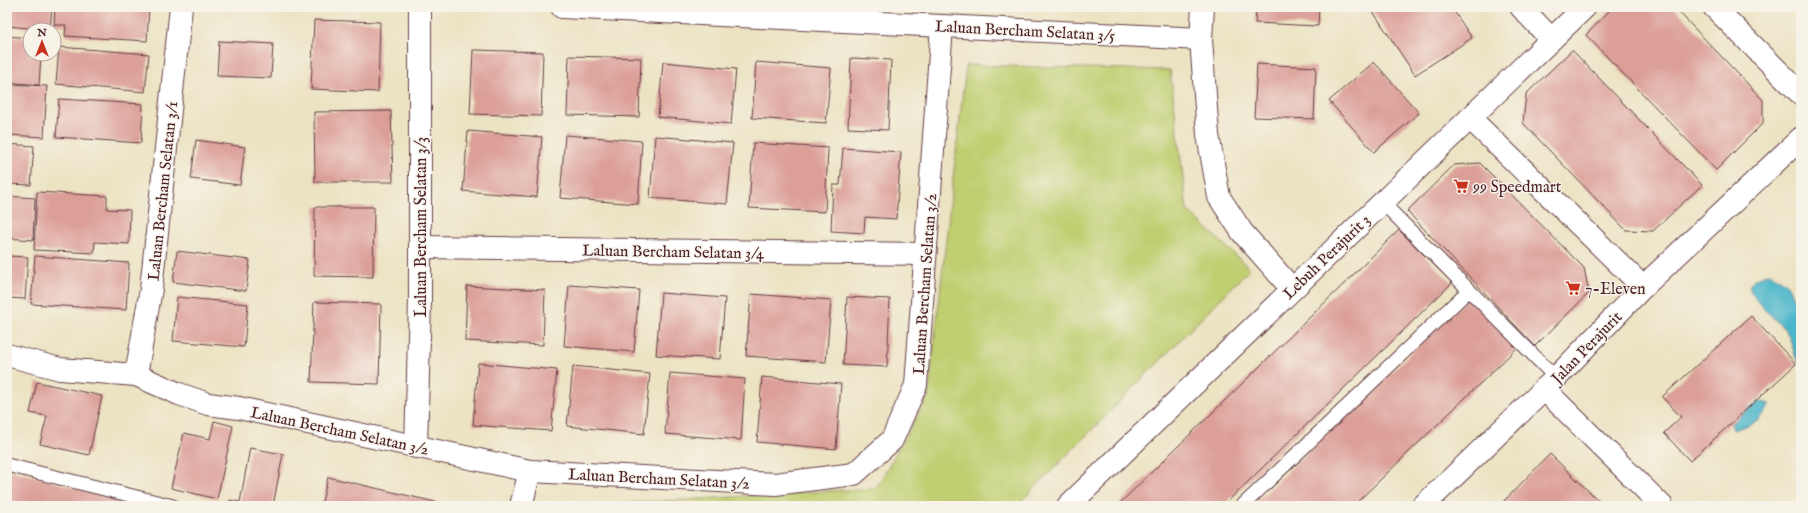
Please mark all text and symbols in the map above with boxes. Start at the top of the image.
street label: Laluan Bercham Selatan 3/5 [934,17,1116,47]
north arrow [22,22,62,62]
text: N [36,26,47,40]
street label: Laluan Bercham Selatan 3/1 [145,100,183,282]
street label: Laluan Bercham Selatan 3/3 [412,137,432,317]
supermarket icon: 99 Speedmart [1452,177,1470,195]
place label: 99 Speedmart [1472,178,1562,198]
street label: Laluan Bercham Selatan 3/2 [910,193,942,376]
street label: Lebuh Perajurit 3 [1279,211,1375,304]
street label: Laluan Bercham Selatan 3/4 [582,241,764,265]
supermarket icon: 7-Eleven [1564,279,1582,297]
place label: 7-Eleven [1585,280,1646,300]
street label: Jalan Perajurit [1546,308,1627,390]
street label: Laluan Bercham Selatan 3/2 [249,403,431,461]
street label: Laluan Bercham Selatan 3/2 [568,465,750,495]

